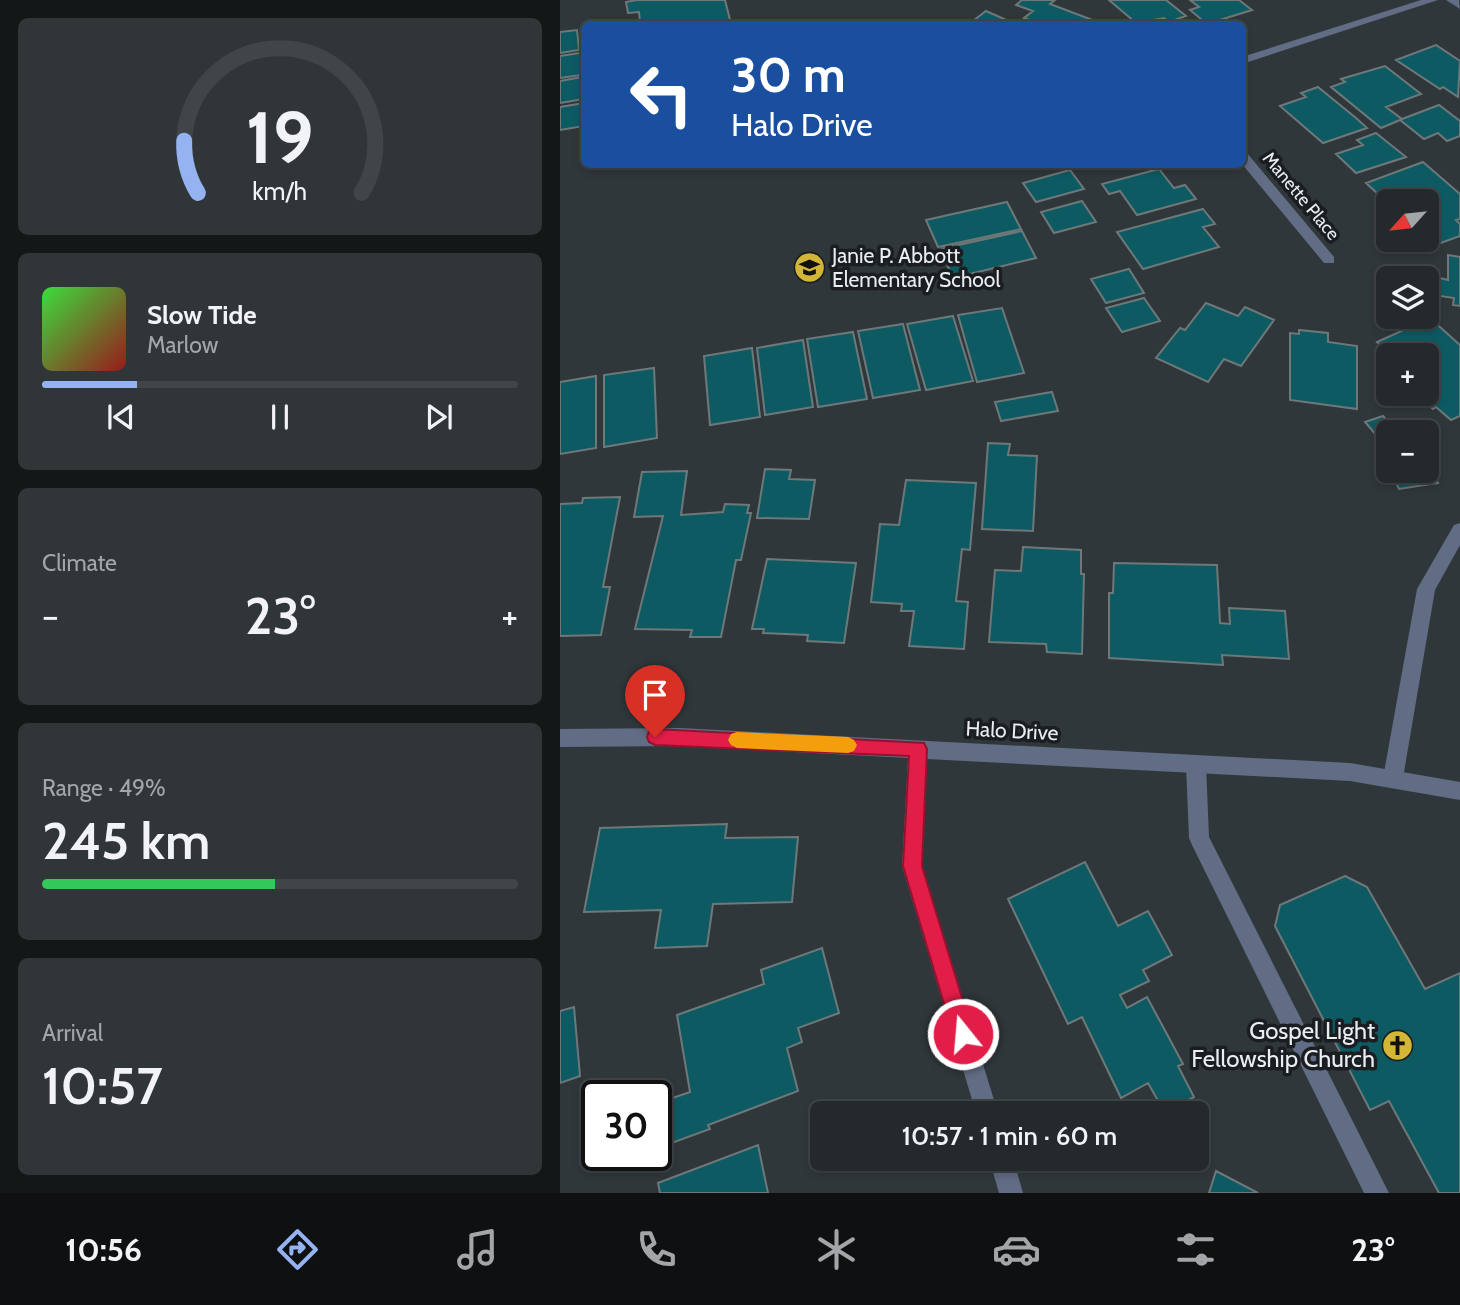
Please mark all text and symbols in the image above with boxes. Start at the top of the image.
text: 30 m [731,45,846,104]
icon: left [616,49,707,140]
text: 19 [246,93,314,181]
text: Halo Drive [731,105,873,144]
street label: Manette Place [1258,148,1344,244]
text: km/h [253,175,307,205]
north arrow [1376,189,1438,252]
map controls [1376,189,1439,483]
place label: Janie P. Abbott Elementary School [831,243,1000,292]
school or university icon: Janie P. Abbott Elementary School [792,251,826,285]
button: layers [1376,266,1439,329]
text: Slow Tide [147,299,257,331]
text: Marlow [147,331,218,359]
button: + [1376,343,1439,406]
icon: previous [102,398,140,436]
icon: pause [261,398,299,436]
icon: next [420,398,458,436]
button: − [1376,420,1439,483]
text: Climate [42,549,117,577]
text: 23° [245,584,315,647]
text: − [42,592,59,639]
text: + [501,592,518,639]
pin [625,665,685,737]
icon: arrive [636,676,674,714]
street label: Halo Drive [965,716,1059,745]
text: Range · 49% [42,774,166,802]
text: 245 km [42,809,210,872]
position arrow [926,997,1000,1071]
place label: Gospel Light Fellowship Church [1191,1016,1375,1073]
text: Arrival [42,1019,103,1047]
church icon: Gospel Light Fellowship Church [1381,1028,1415,1062]
text: 10:57 [42,1054,163,1117]
speed limit sign: 30 [581,1080,672,1171]
text: 10:57 · 1 min · 60 m [902,1120,1117,1152]
icon: directions [273,1225,322,1274]
icon: music [453,1225,502,1274]
icon: phone [632,1225,681,1274]
icon: climate [812,1225,861,1274]
icon: car [992,1225,1041,1274]
icon: filters [1171,1225,1220,1274]
text: 10:56 [65,1230,142,1269]
text: 23° [1351,1230,1395,1269]

